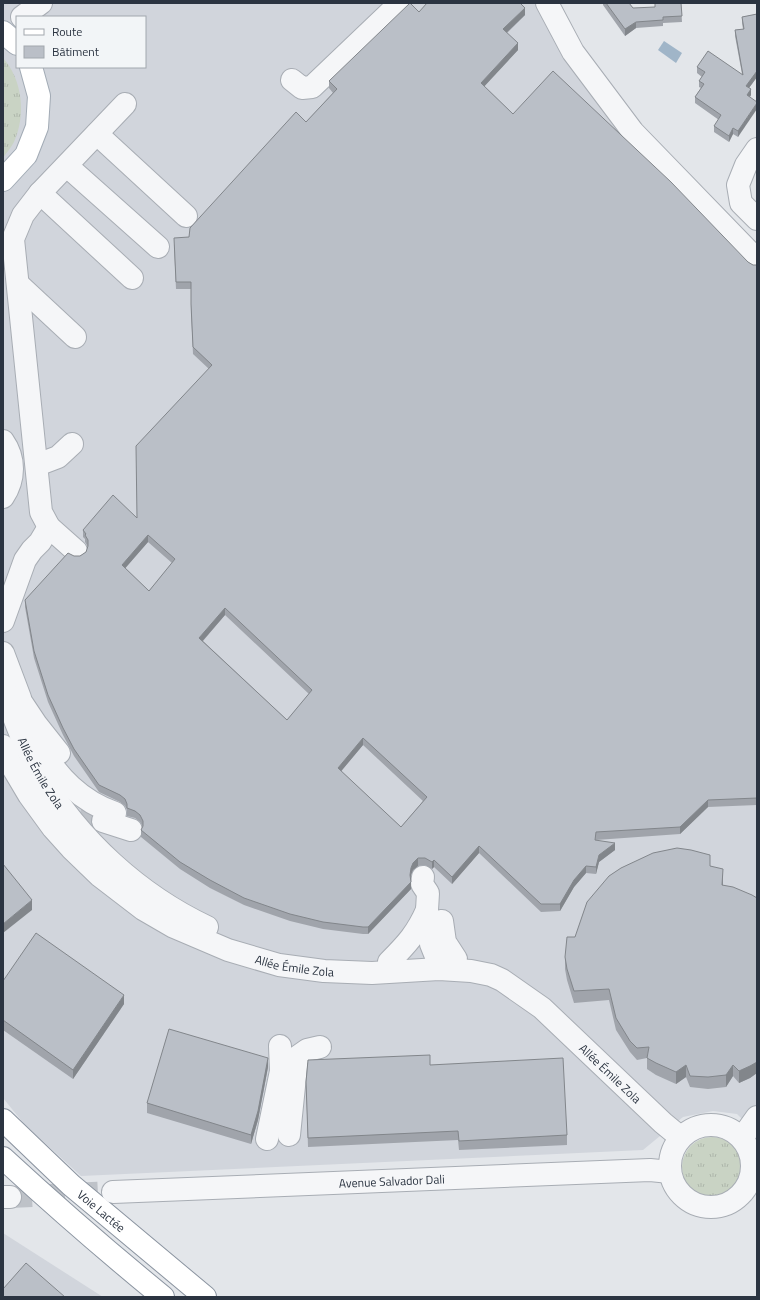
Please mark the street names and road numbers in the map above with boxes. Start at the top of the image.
street label: Allée Émile Zola [13,734,69,812]
street label: Allée Émile Zola [253,949,334,981]
street label: Allée Émile Zola [575,1039,646,1107]
street label: Avenue Salvador Dali [338,1169,445,1192]
street label: Voie Lactée [73,1185,130,1236]

